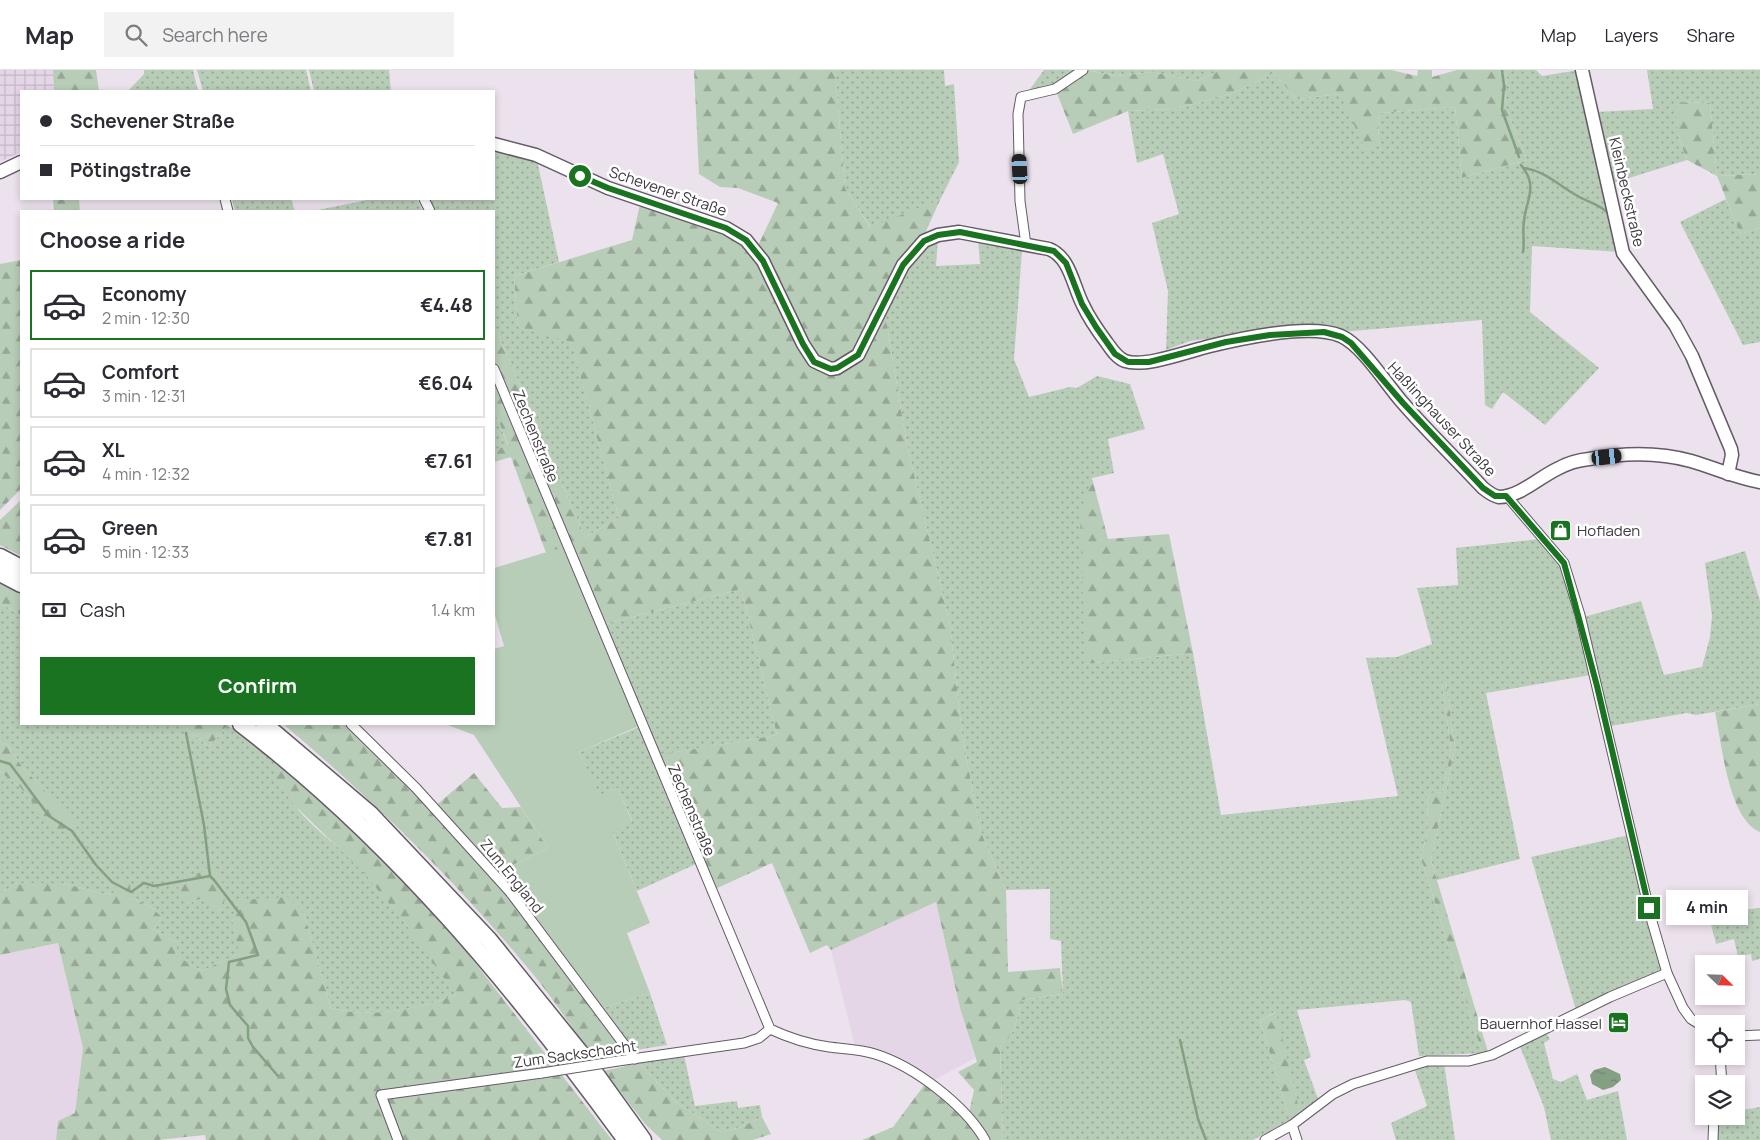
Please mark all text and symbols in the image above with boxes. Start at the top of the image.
search box [104,12,454,57]
text: Map [25,18,74,51]
icon: search [122,21,150,49]
text: Search here [162,22,268,48]
text: Map [1541,23,1576,47]
text: Layers [1604,23,1658,47]
text: Share [1686,23,1735,47]
text: Schevener Straße [70,108,235,134]
street label: Kleinbeckstraße [1604,135,1650,249]
car [1011,154,1028,184]
text: Pötingstraße [70,157,191,183]
street label: Schevener Straße [606,161,730,221]
route start [569,165,591,187]
text: Choose a ride [40,225,185,255]
text: Economy [102,281,186,307]
icon: car [42,283,87,328]
text: €4.48 [420,292,473,318]
text: 2 min · 12:30 [102,307,190,329]
street label: Haßlinghauser Straße [1383,357,1501,481]
text: Comfort [102,359,179,385]
icon: car [42,361,87,406]
text: €6.04 [418,370,473,396]
text: 3 min · 12:31 [102,385,186,407]
street label: Zechenstraße [508,387,564,485]
text: XL [102,437,125,463]
icon: car [42,439,87,484]
text: €7.61 [425,448,473,474]
car [1591,448,1622,466]
text: 4 min · 12:32 [102,463,190,485]
text: Green [102,515,158,541]
icon: car [42,517,87,562]
shop icon: Hofladen [1549,518,1573,542]
place label: Hofladen [1577,520,1640,541]
text: €7.81 [424,526,473,552]
text: 5 min · 12:33 [102,541,189,563]
icon: cash [40,596,68,624]
text: Cash [80,597,125,623]
text: 1.4 km [431,599,475,621]
button: Confirm [40,657,475,715]
street label: Zechenstraße [663,761,721,859]
street label: Zum England [476,835,548,917]
callout: 4 min [1666,890,1749,926]
text: 4 min [1686,896,1728,918]
route end [1638,897,1660,919]
north arrow [1695,955,1745,1005]
map controls [1695,955,1745,1125]
hotel icon: Bauernhof Hassel [1606,1011,1630,1035]
place label: Bauernhof Hassel [1480,1013,1602,1034]
button: locate [1695,1015,1745,1065]
street label: Zum Sackschacht [512,1035,638,1073]
button: layers [1695,1075,1745,1125]

